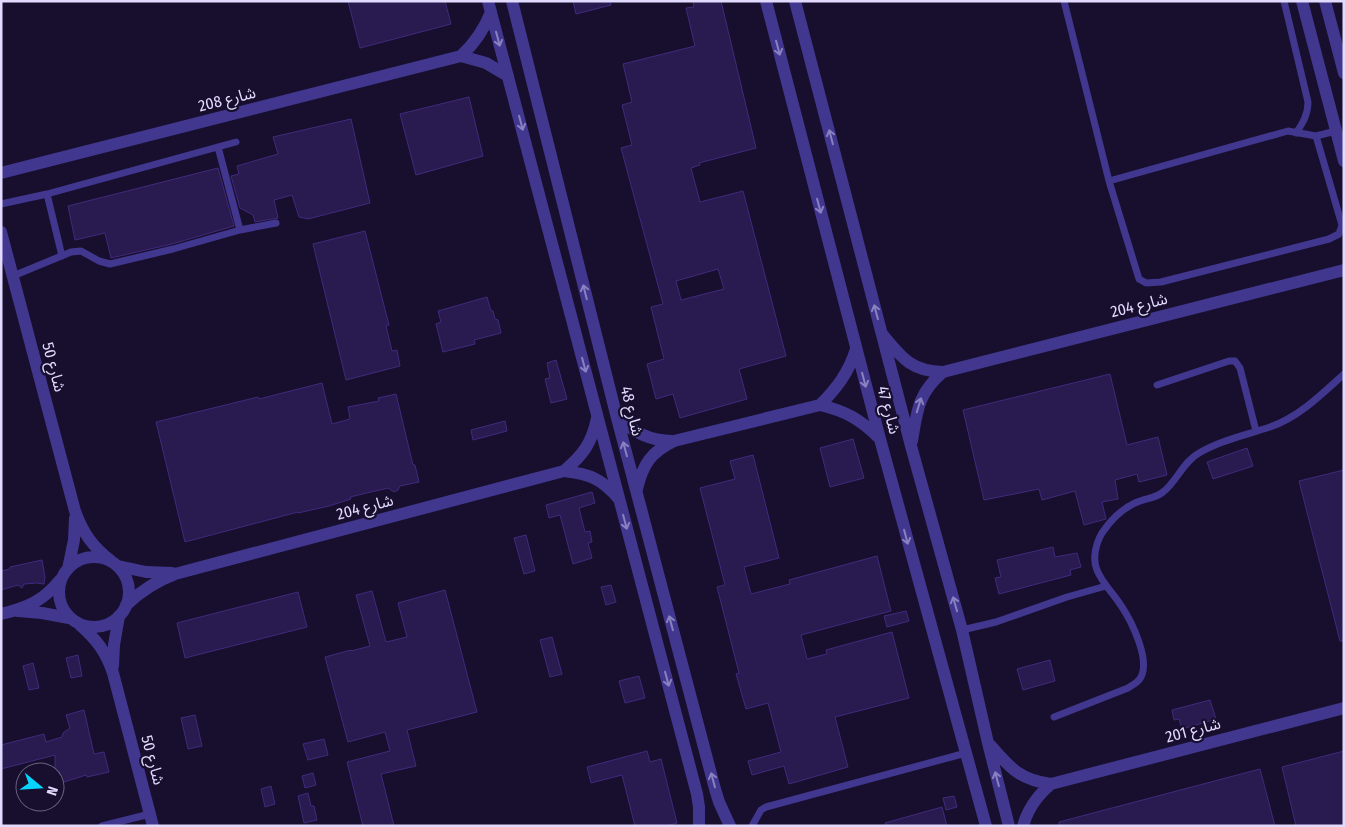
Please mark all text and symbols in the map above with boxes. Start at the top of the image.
one-way arrow [494,30,504,46]
one-way arrow [774,40,783,56]
street label: شارع 208 [196,83,258,118]
one-way arrow [517,115,526,131]
one-way arrow [825,130,835,146]
one-way arrow [815,197,824,213]
one-way arrow [580,284,589,300]
street label: شارع 204 [1109,289,1170,324]
one-way arrow [871,304,880,320]
street label: شارع 50 [35,340,70,395]
one-way arrow [580,356,589,372]
one-way arrow [860,371,870,387]
street label: شارع 48 [614,384,647,439]
street label: شارع 47 [871,384,905,437]
one-way arrow [915,398,925,414]
one-way arrow [620,442,630,458]
street label: شارع 204 [334,490,396,527]
one-way arrow [621,514,631,530]
one-way arrow [902,528,912,544]
one-way arrow [949,596,959,612]
one-way arrow [666,616,675,632]
one-way arrow [663,671,672,687]
street label: شارع 201 [1163,714,1223,749]
street label: شارع 50 [134,733,169,788]
north arrow [15,762,65,812]
one-way arrow [992,771,1001,787]
one-way arrow [707,773,717,789]
text: N [43,784,61,797]

